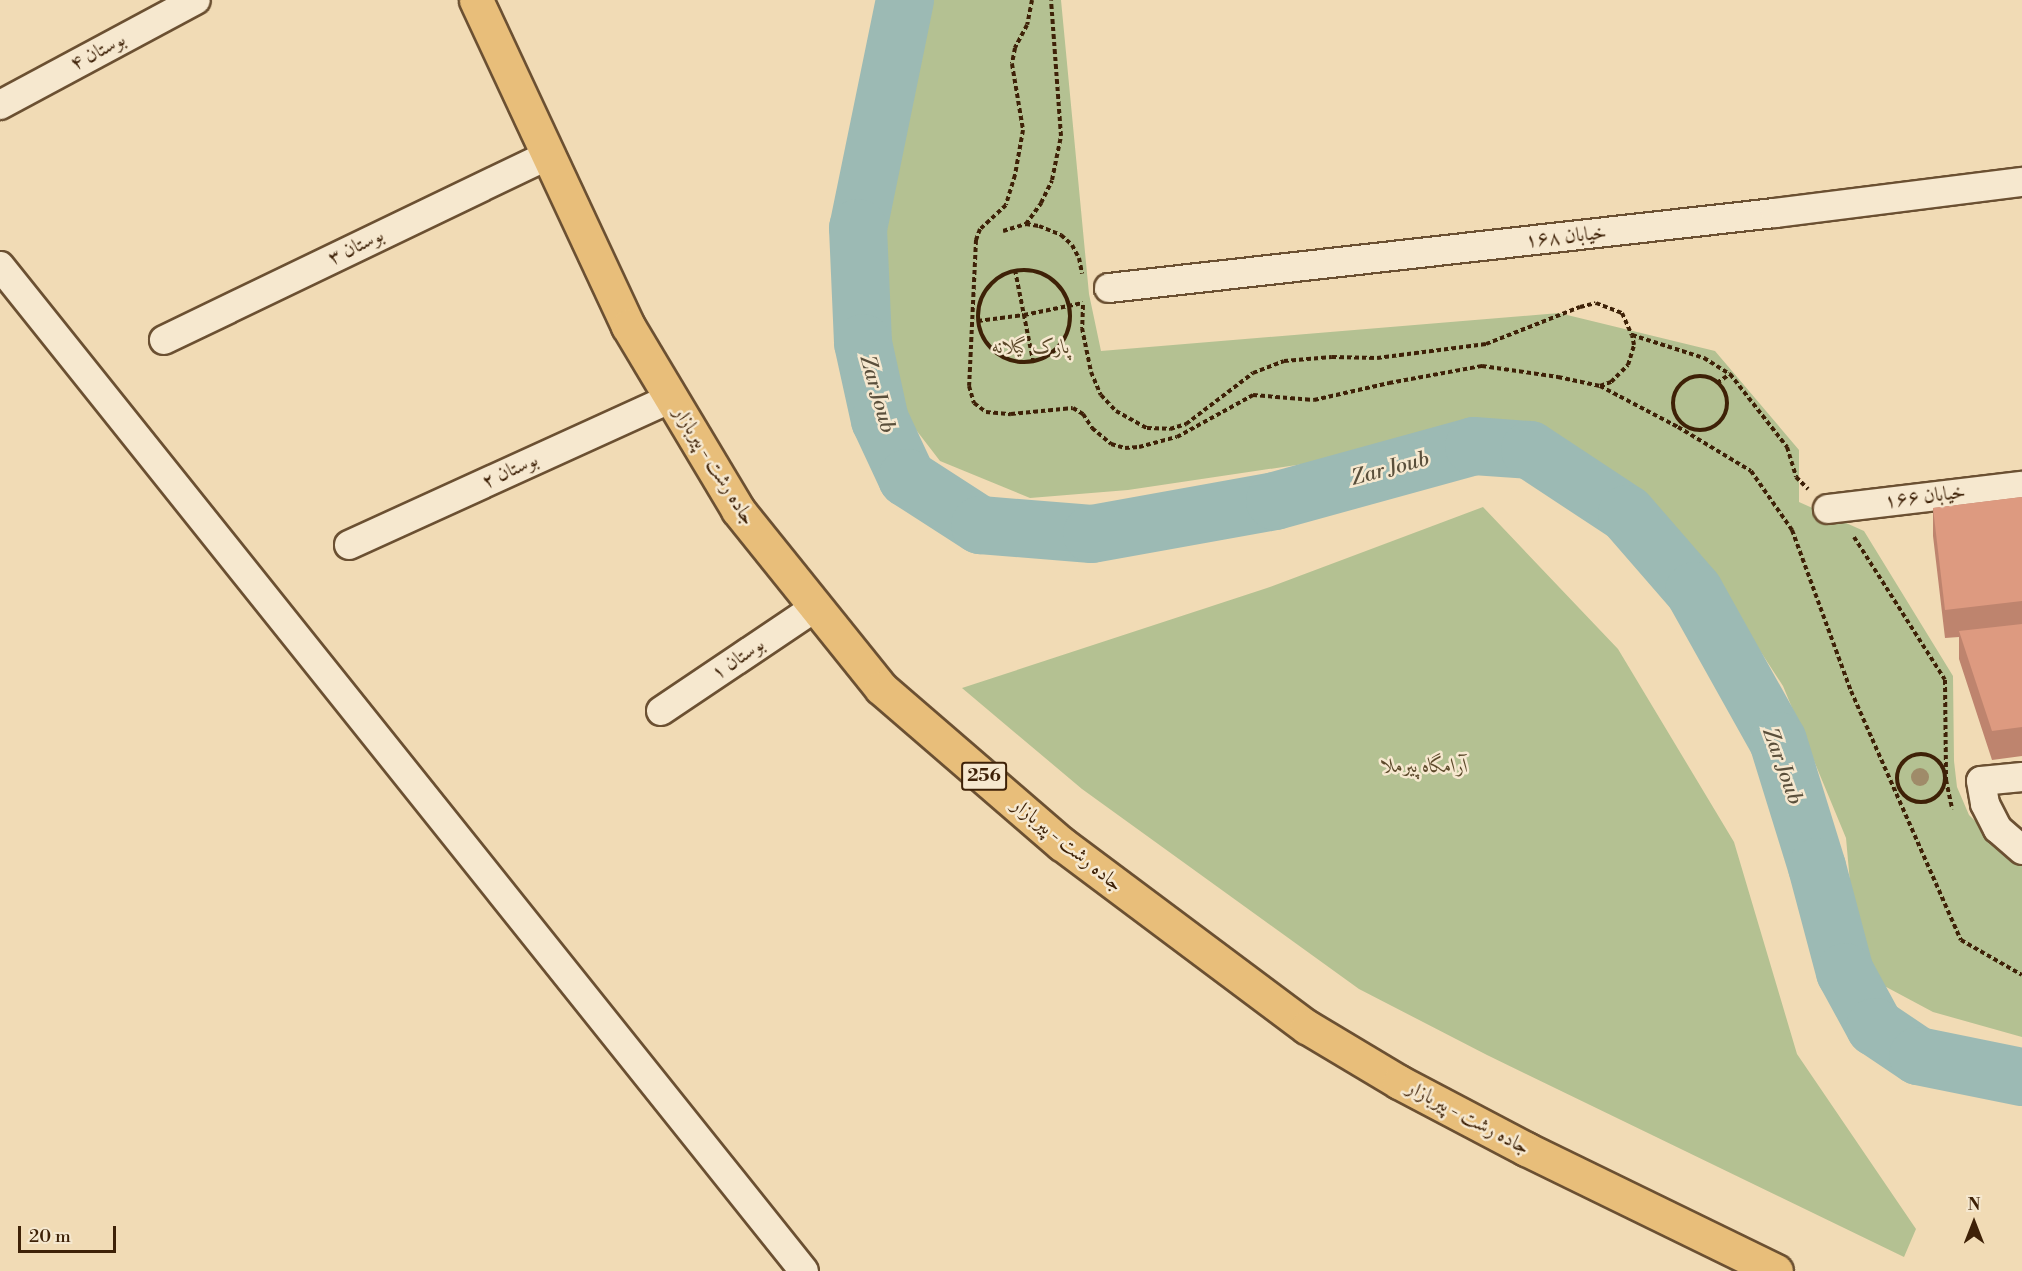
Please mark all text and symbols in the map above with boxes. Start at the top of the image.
street label: بوستان ۴ [66,28,130,76]
street label: خیابان ۱۶۸ [1524,221,1608,253]
street label: بوستان ۳ [324,223,388,271]
park label: پارک گیلانه [992,335,1070,359]
water label: Zar Joub [854,352,900,436]
street label: جاده رشت - پیربازار [668,402,760,530]
water label: Zar Joub [1348,446,1432,492]
street label: بوستان ۲ [478,448,542,494]
street label: خیابان ۱۶۶ [1883,480,1967,514]
street label: بوستان ۱ [707,633,769,685]
water label: Zar Joub [1756,724,1808,808]
park label: آرامگاه پیرملا [1382,754,1468,778]
road number: 256 [960,761,1008,791]
street label: جاده رشت - پیربازار [1007,793,1127,897]
street label: جاده رشت - پیربازار [1403,1076,1533,1160]
north arrow [1944,1193,2004,1253]
text: N [1968,1195,1980,1215]
scale bar [21,1214,118,1252]
text: 20 m [29,1225,71,1248]

